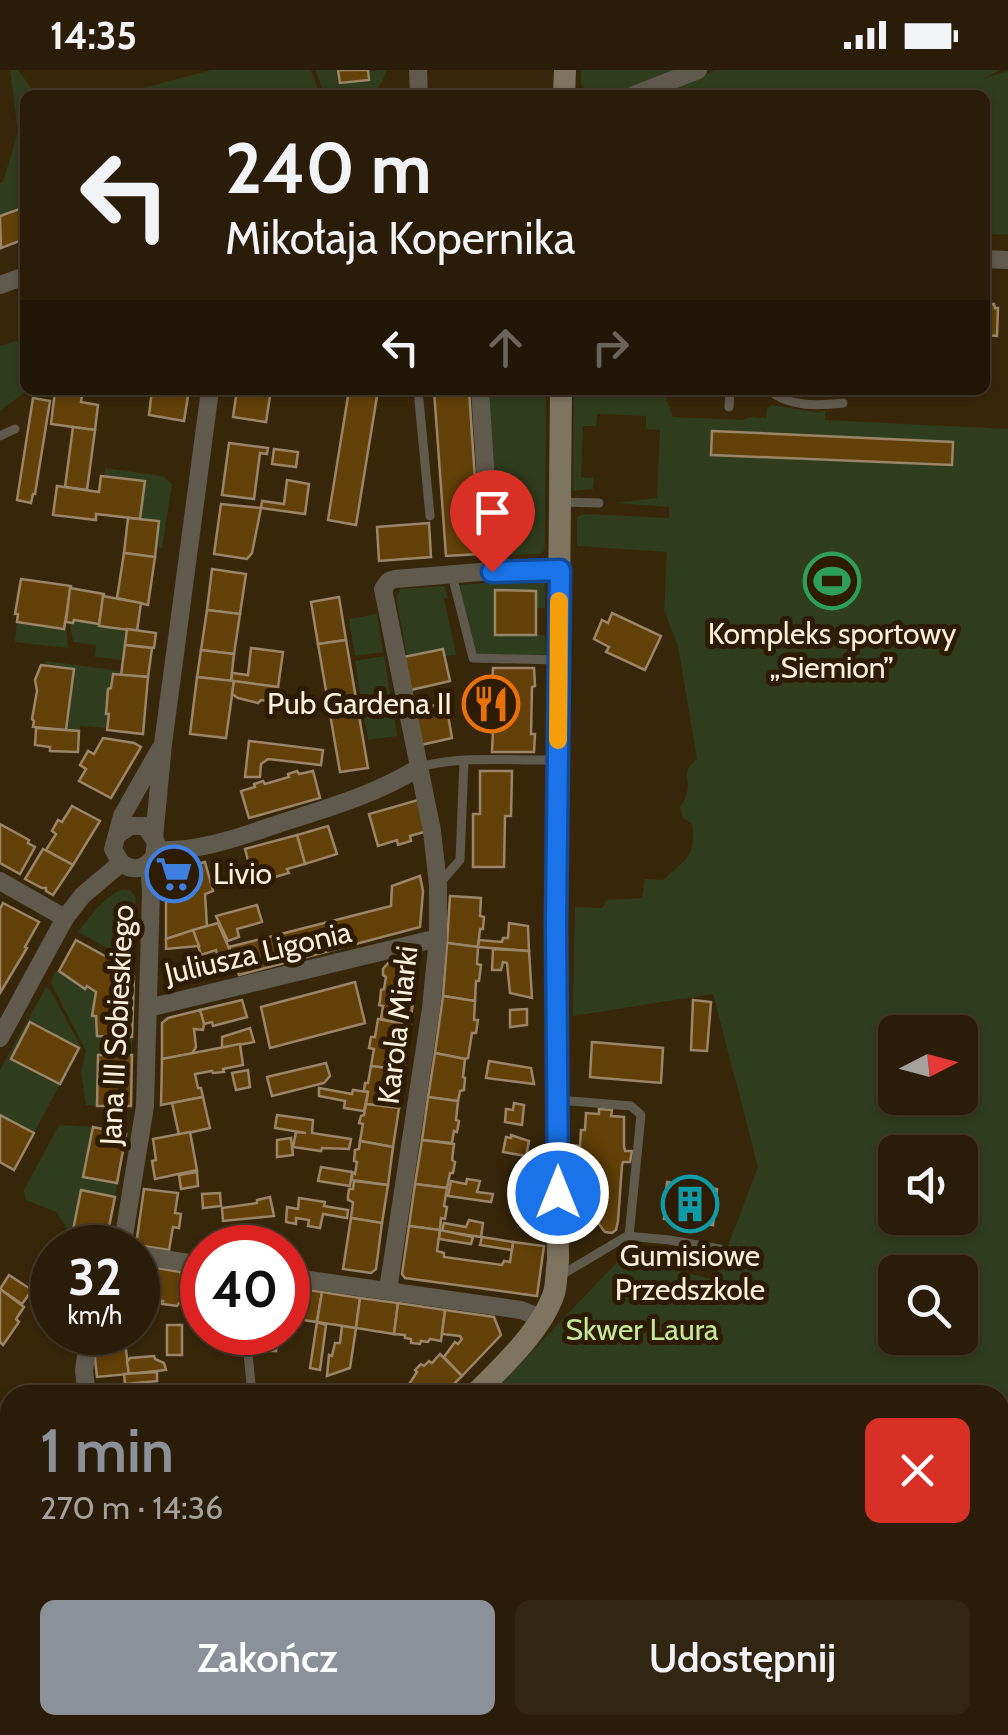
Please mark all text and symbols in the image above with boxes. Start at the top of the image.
text: 14:35 [50,12,137,59]
text: 240 m [225,125,432,211]
icon: left [60,130,190,260]
text: Mikołaja Kopernika [225,211,575,265]
icon: left [373,320,428,375]
icon: ahead [478,320,533,375]
icon: right [583,320,638,375]
pin [450,470,535,573]
icon: arrive [465,485,520,540]
sports icon: Kompleks sportowy „Siemion” [802,551,862,611]
place label: Kompleks sportowy „Siemion” [708,615,956,686]
restaurant icon: Pub Gardena II [461,674,521,734]
place label: Pub Gardena II [267,685,452,722]
supermarket icon: Livio [144,844,204,904]
place label: Livio [213,855,272,892]
street label: Jana III Sobieskiego [92,904,141,1147]
street label: Juliusza Ligonia [160,913,355,992]
street label: Karola Miarki [369,944,426,1106]
north arrow [878,1015,978,1115]
map controls [878,1015,978,1355]
button: sound [878,1135,978,1235]
position arrow [506,1141,610,1245]
building icon: Gumisiowe Przedszkole [660,1174,720,1234]
speed limit sign: 40 [180,1225,310,1355]
place label: Gumisiowe Przedszkole [615,1237,765,1308]
text: 32 [68,1247,122,1308]
button: search [878,1255,978,1355]
text: km/h [68,1300,122,1330]
park label: Skwer Laura [566,1311,719,1348]
text: 1 min [40,1414,174,1487]
button: close [865,1418,970,1523]
text: 270 m · 14:36 [40,1488,223,1527]
button: Zakończ [40,1600,495,1715]
button: Udostępnij [515,1600,970,1715]

